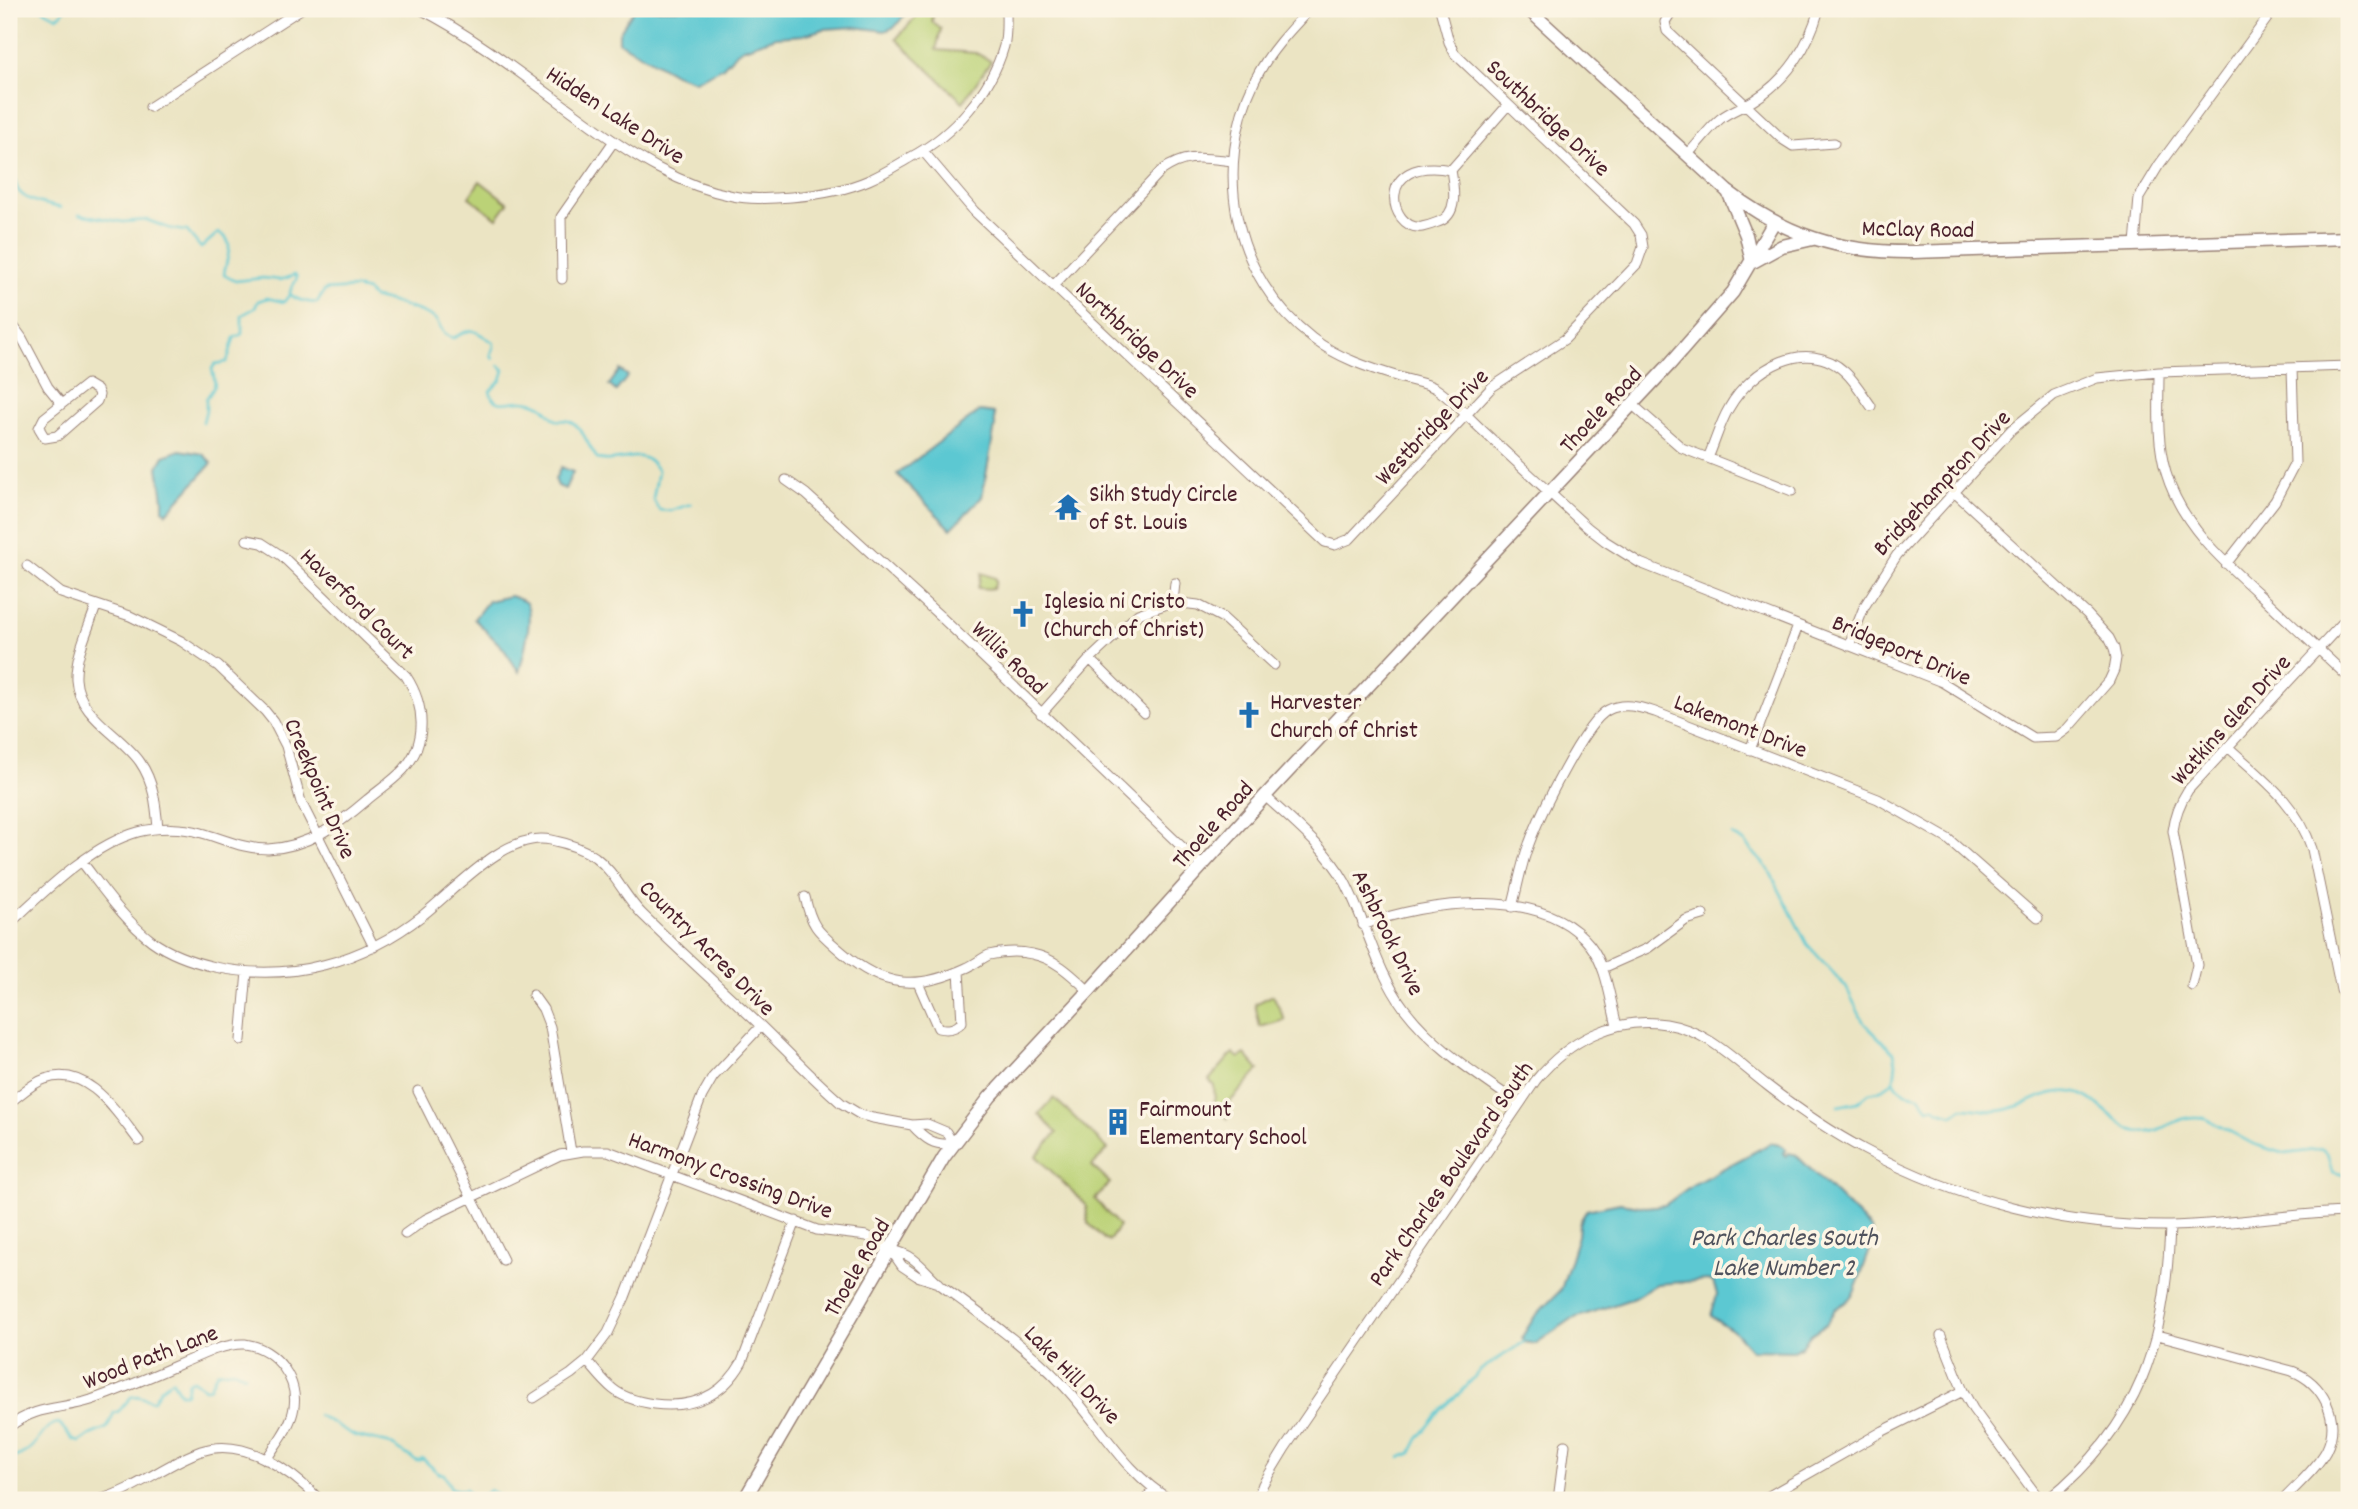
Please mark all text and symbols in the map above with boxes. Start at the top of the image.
street label: Southbridge Drive [1477,52,1617,186]
street label: Hidden Lake Drive [538,59,691,174]
street label: McClay Road [1861,213,1975,249]
street label: Northbridge Drive [1066,275,1206,408]
street label: Thoele Road [1553,360,1652,462]
street label: Westbridge Drive [1368,362,1498,494]
street label: Bridgehampton Drive [1866,403,2020,565]
place label: Sikh Study Circle of St. Louis [1089,479,1238,541]
temple icon: Sikh Study Circle of St. Louis [1053,492,1083,522]
street label: Haverford Court [291,541,421,669]
place label: Iglesia ni Cristo (Church of Christ) [1044,586,1204,648]
church icon: Iglesia ni Cristo (Church of Christ) [1008,599,1038,629]
street label: Bridgeport Drive [1826,607,1976,696]
street label: Willis Road [962,614,1054,704]
street label: Watkins Glen Drive [2164,648,2300,794]
place label: Harvester Church of Christ [1270,687,1418,749]
street label: Lakemont Drive [1668,687,1812,769]
church icon: Harvester Church of Christ [1234,700,1264,730]
street label: Creekpoint Drive [273,714,363,865]
street label: Thoele Road [1165,774,1263,878]
street label: Ashbrook Drive [1341,865,1431,1002]
street label: Country Acres Drive [630,873,782,1025]
street label: Park Charles Boulevard South [1362,1055,1543,1294]
place label: Fairmount Elementary School [1139,1094,1307,1156]
building icon: Fairmount Elementary School [1103,1107,1133,1137]
street label: Harmony Crossing Drive [623,1124,837,1230]
street label: Thoele Road [817,1213,900,1324]
water label: Park Charles South Lake Number 2 [1690,1221,1879,1288]
street label: Wood Path Lane [79,1317,224,1400]
street label: Lake Hill Drive [1015,1319,1127,1434]

